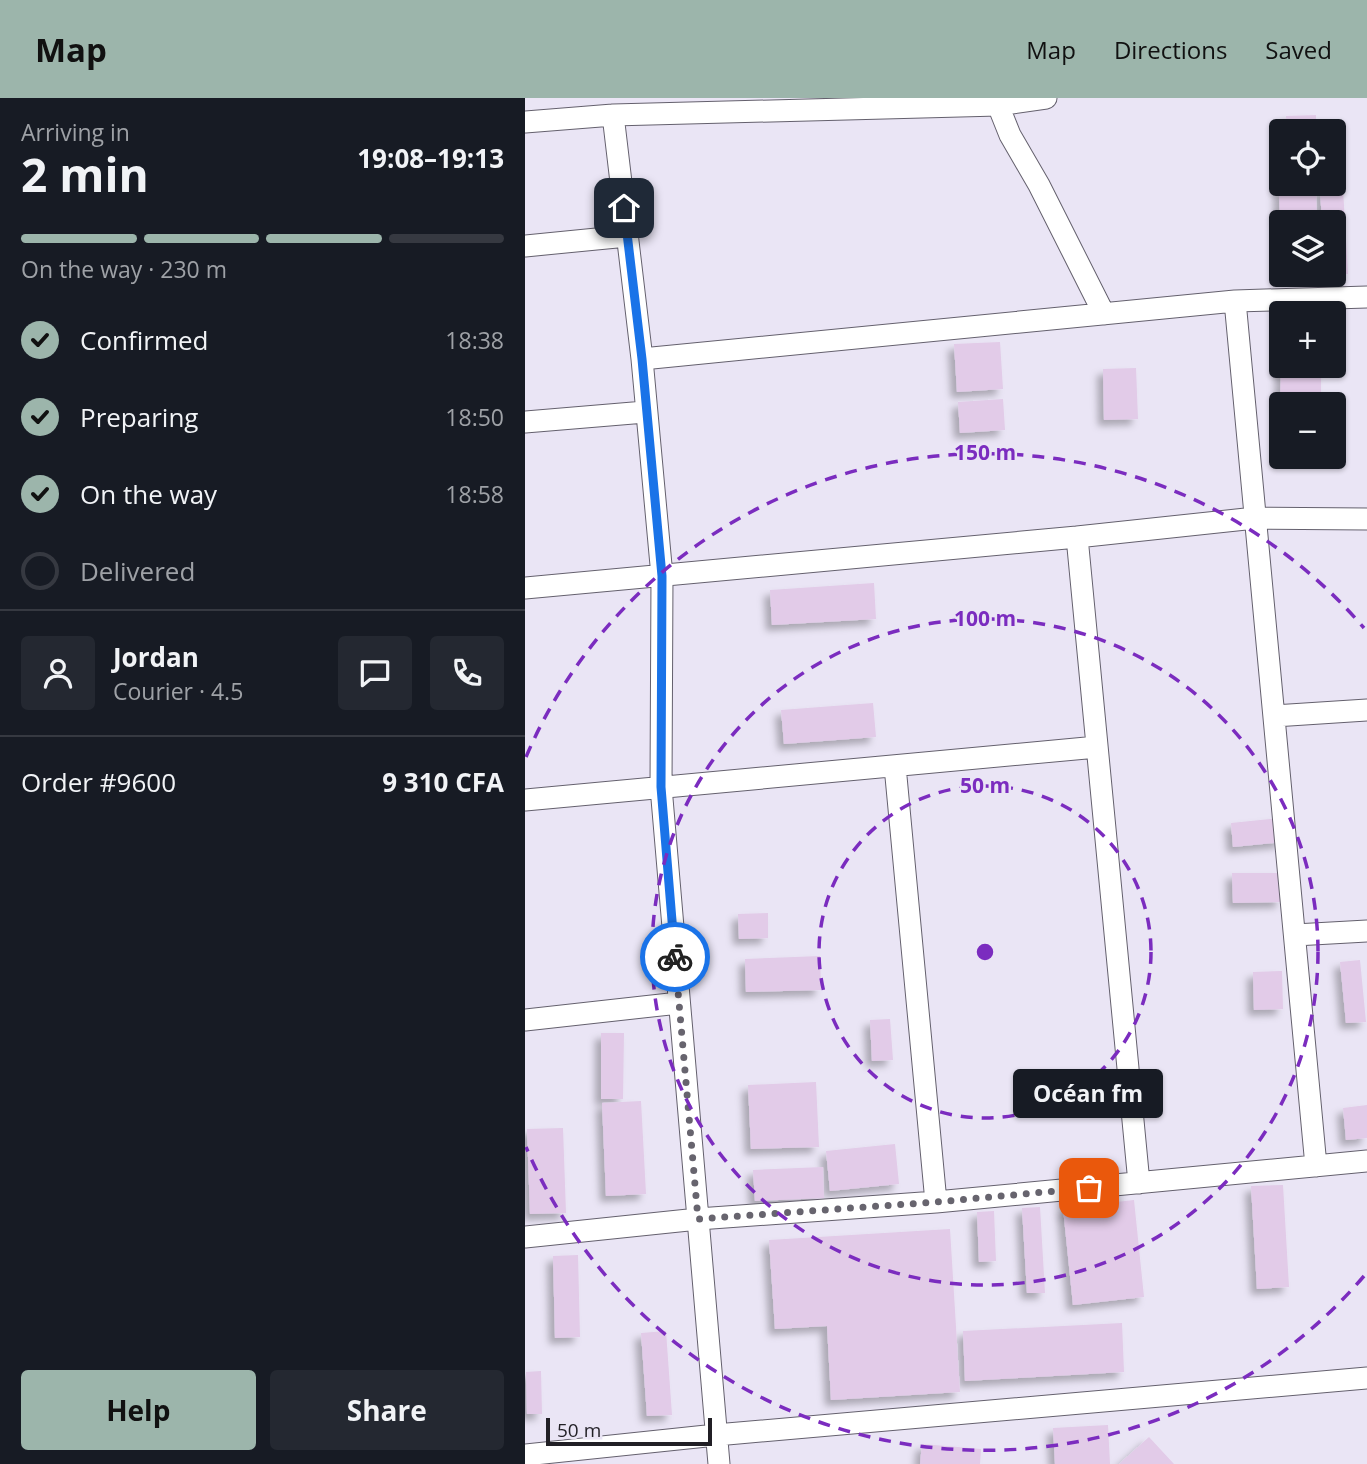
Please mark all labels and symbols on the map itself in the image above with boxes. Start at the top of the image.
pin [594,178,654,238]
text: 150 m [954,438,1016,466]
text: 100 m [954,604,1016,632]
text: 50 m [960,771,1010,799]
courier [640,922,710,992]
centre of rings [973,940,997,964]
callout: Océan fm [1014,1069,1164,1118]
pin [1059,1158,1119,1218]
scale bar [546,1415,712,1447]

